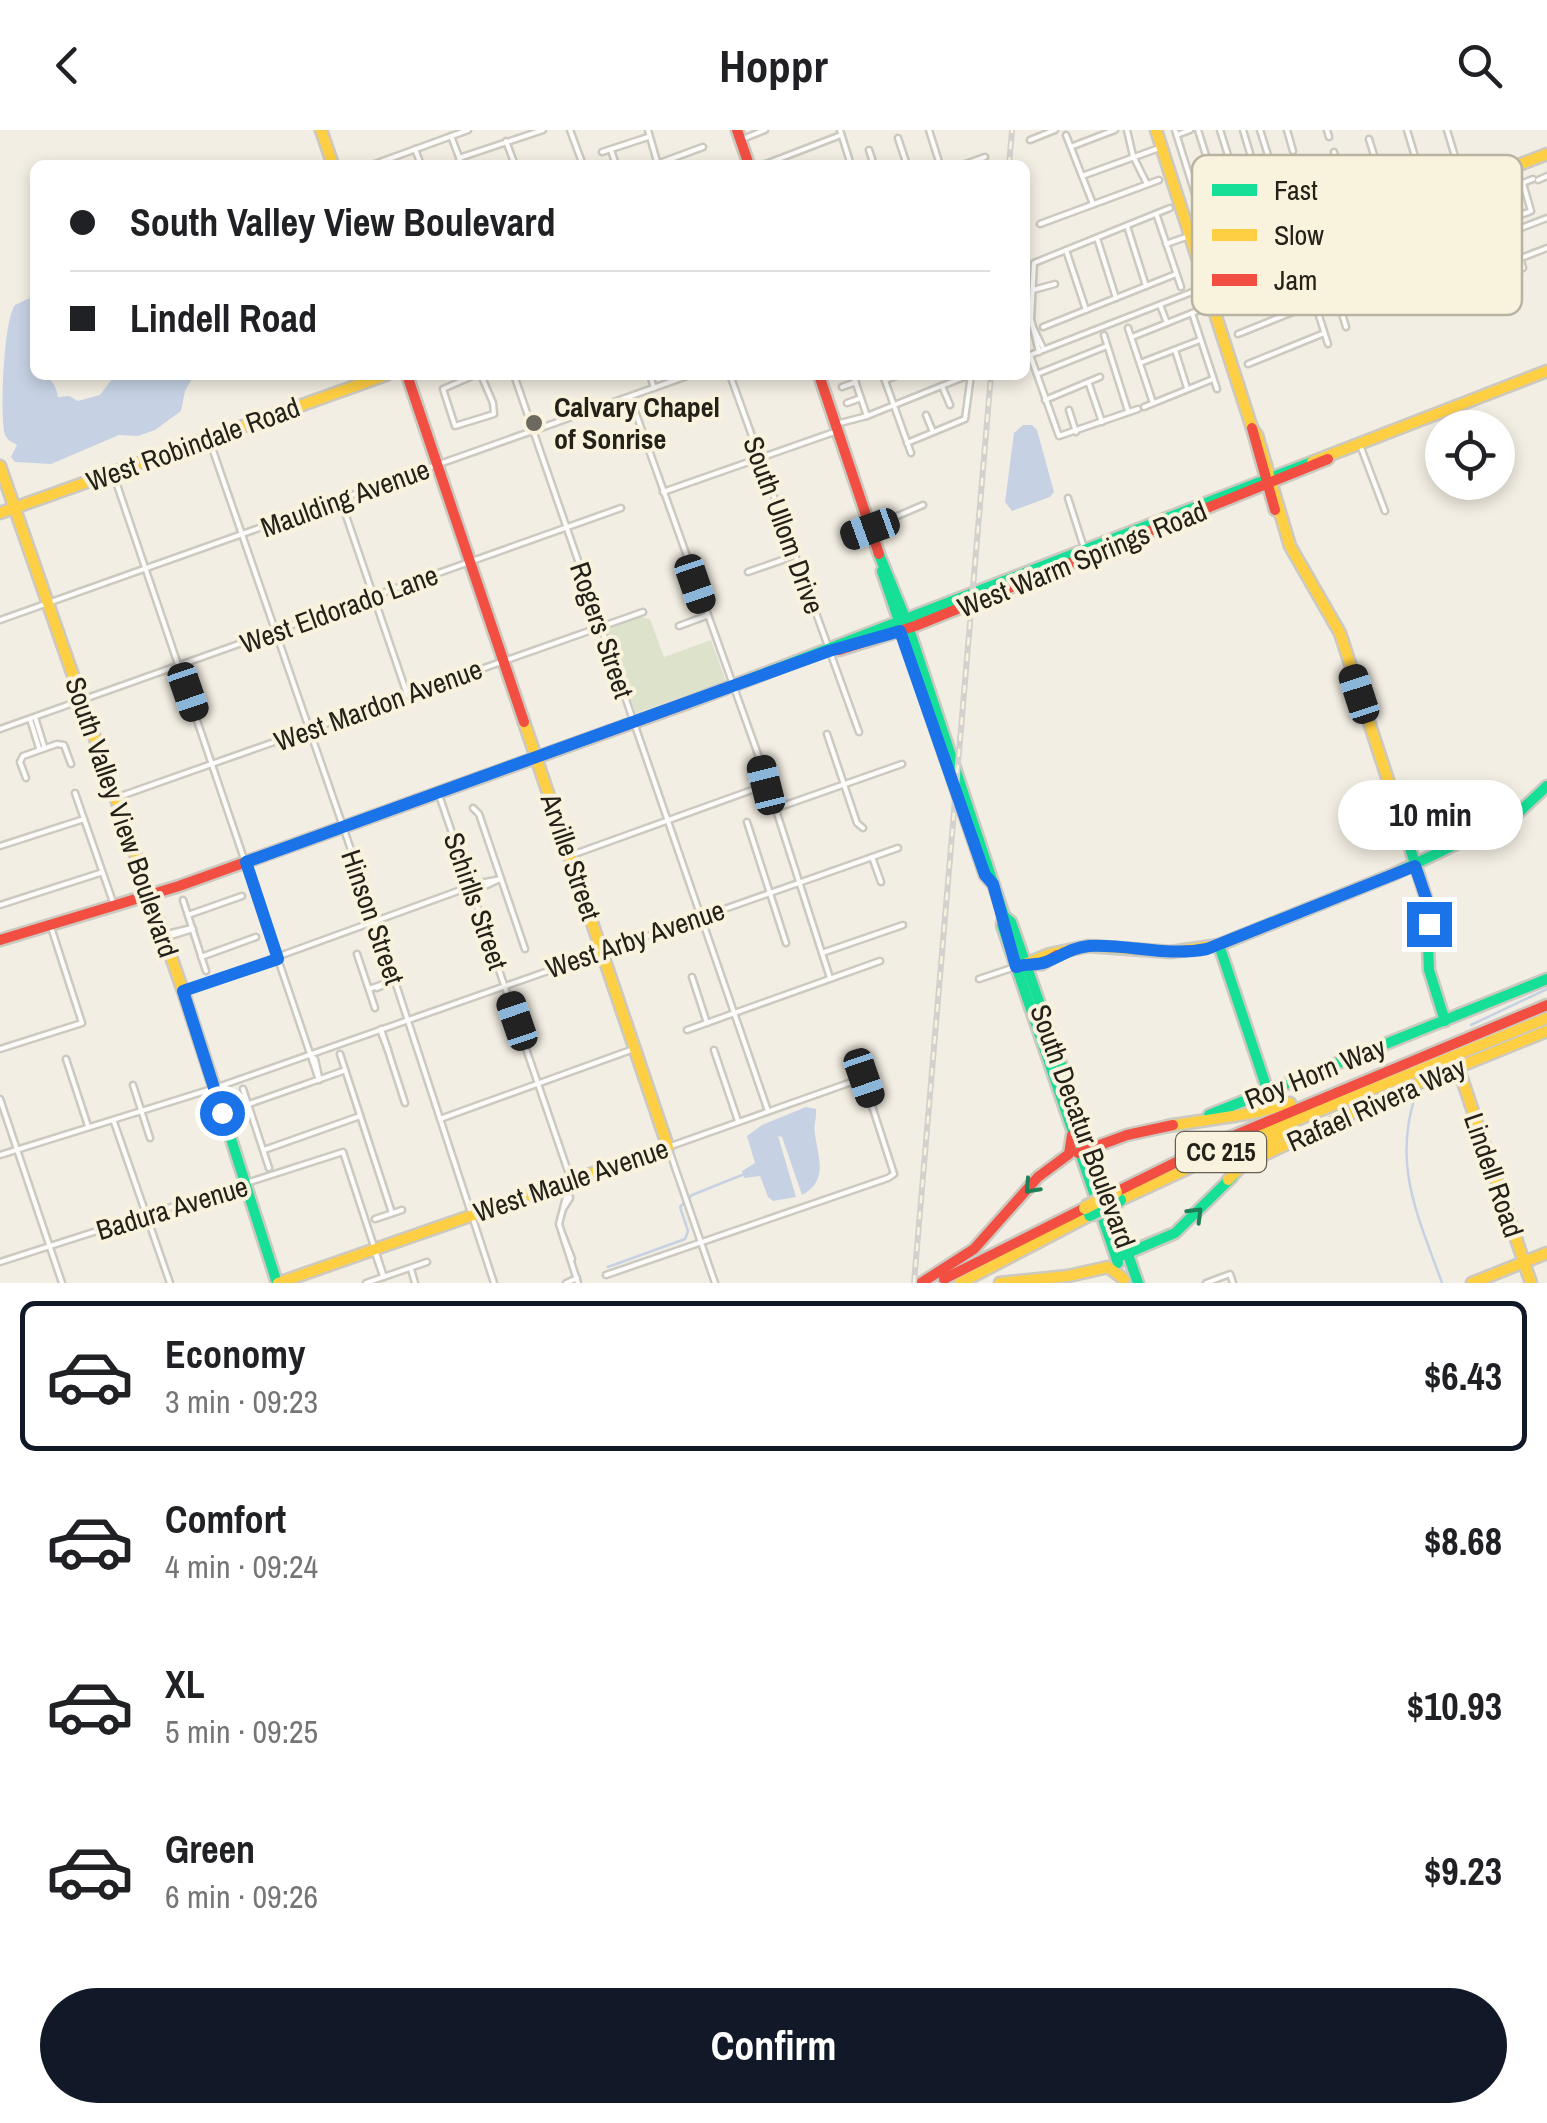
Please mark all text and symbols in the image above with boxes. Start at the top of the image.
text: Hoppr [719,35,828,96]
icon: back [40,38,95,93]
icon: search [1452,38,1507,93]
legend [1192,155,1522,315]
text: Fast [1274,171,1318,209]
text: South Valley View Boulevard [130,197,556,248]
text: Slow [1274,216,1324,254]
text: Jam [1274,261,1317,299]
text: Lindell Road [130,293,317,344]
street label: West Robindale Road [81,388,305,500]
place label: Calvary Chapel of Sonrise [554,388,720,458]
map controls [1425,410,1515,500]
button: locate [1425,410,1515,500]
marker: Calvary Chapel of Sonrise [523,412,545,434]
street label: South Ullom Drive [734,431,834,619]
street label: Maulding Avenue [255,450,435,546]
street label: West Warm Springs Road [952,492,1212,626]
car [837,505,903,553]
car [671,551,719,617]
street label: West Eldorado Lane [235,556,443,662]
street label: Rogers Street [561,557,643,703]
street label: West Mardon Avenue [269,650,487,760]
car [164,659,212,725]
car [1335,661,1383,727]
street label: South Valley View Boulevard [56,672,188,962]
car [744,752,788,818]
callout: 10 min [1336,779,1522,849]
street label: Arville Street [531,788,610,925]
text: 10 min [1389,793,1472,836]
street label: Schirlls Street [435,827,517,975]
street label: Hinson Street [332,844,414,990]
street label: West Arby Avenue [540,891,730,987]
route end [1407,902,1452,947]
car [493,988,541,1054]
street label: South Decatur Boulevard [1021,999,1145,1253]
street label: Roy Horn Way [1239,1027,1391,1118]
car [840,1045,888,1111]
street label: Rafael Rivera Way [1281,1047,1472,1160]
route start [200,1091,245,1136]
street label: Lindell Road [1455,1108,1533,1242]
street label: West Maule Avenue [469,1129,673,1231]
road number: CC 215 [1176,1132,1266,1172]
street label: Badura Avenue [92,1167,252,1249]
one-way arrow [1025,1175,1043,1193]
one-way arrow [1184,1208,1202,1226]
text: Economy [165,1329,305,1380]
icon: car [45,1331,135,1421]
text: $6.43 [1424,1351,1502,1402]
text: 3 min · 09:23 [165,1380,318,1423]
text: Comfort [165,1494,286,1545]
icon: car [45,1496,135,1586]
text: $8.68 [1424,1516,1502,1567]
text: 4 min · 09:24 [165,1545,318,1588]
text: XL [165,1659,205,1710]
icon: car [45,1661,135,1751]
text: $10.93 [1407,1681,1502,1732]
text: 5 min · 09:25 [165,1710,318,1753]
text: Green [165,1824,255,1875]
icon: car [45,1826,135,1916]
text: $9.23 [1424,1846,1502,1897]
text: 6 min · 09:26 [165,1875,318,1918]
button: Confirm [40,1988,1507,2103]

